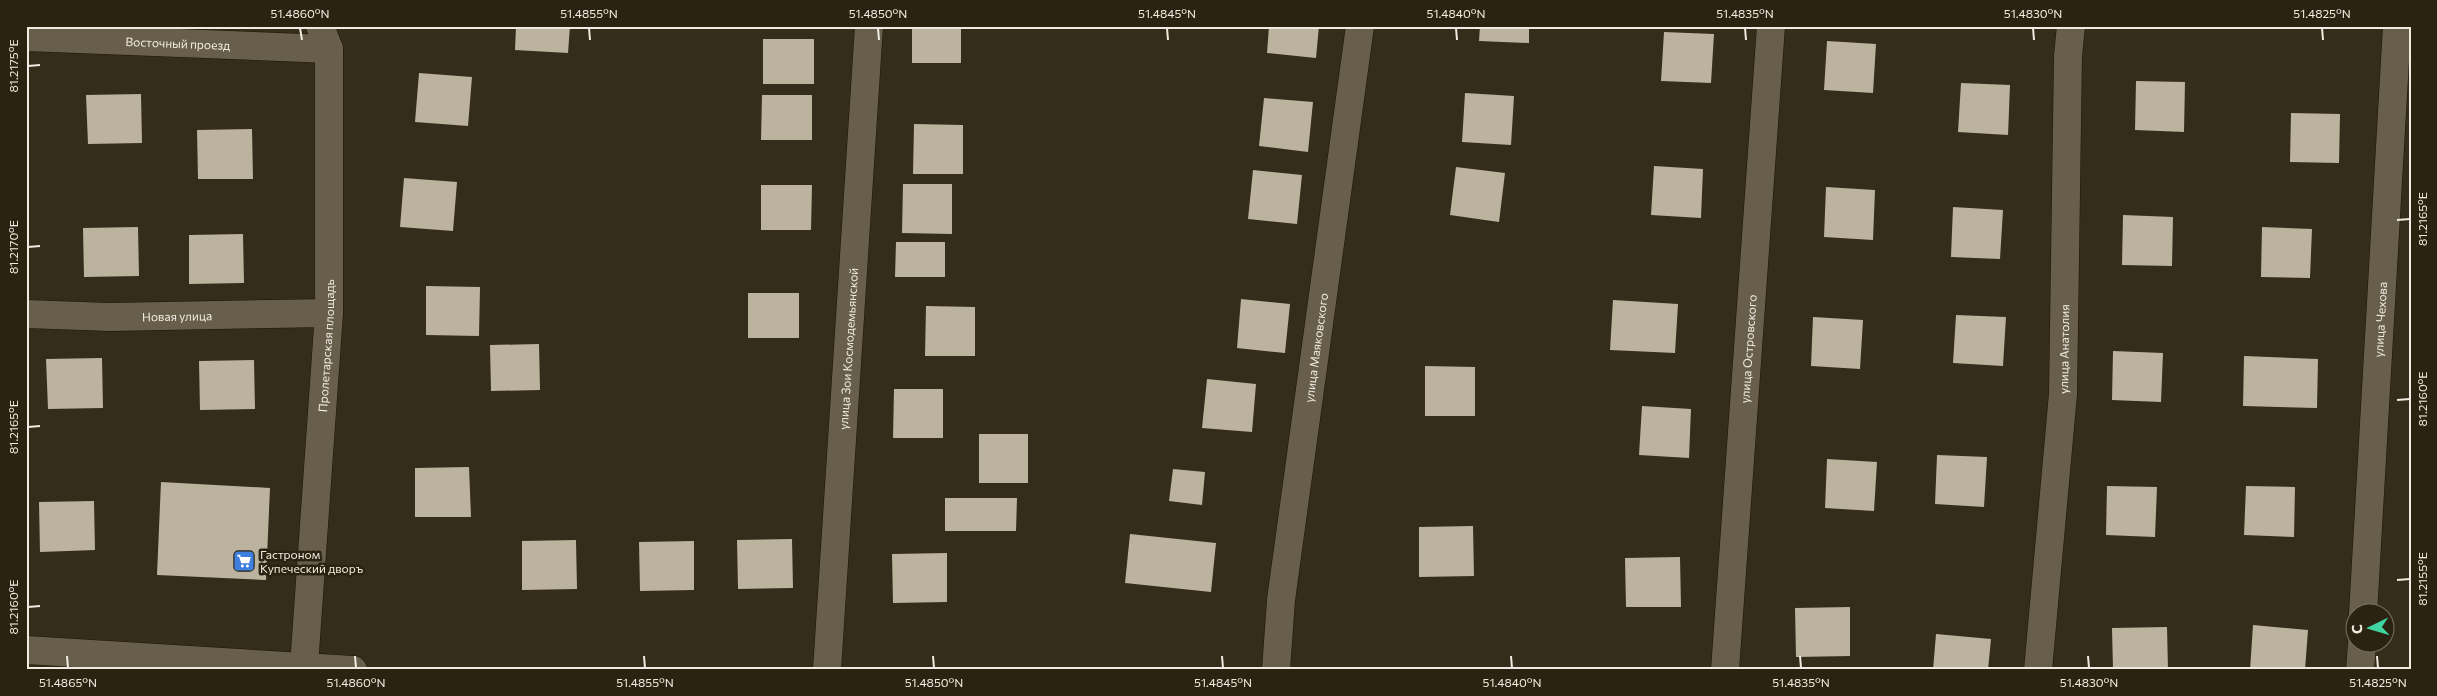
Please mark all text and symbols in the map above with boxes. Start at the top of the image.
text: 51.4860°N [271,6,329,20]
text: 51.4855°N [560,6,618,20]
text: 51.4850°N [849,6,907,20]
text: 51.4845°N [1138,6,1196,20]
text: 51.4840°N [1427,6,1485,20]
text: 51.4835°N [1716,6,1774,20]
text: 51.4830°N [2004,6,2062,20]
text: 51.4825°N [2293,6,2351,20]
street label: Восточный проезд [125,34,231,52]
text: 81.2175°E [6,39,20,93]
text: 81.2165°E [2415,192,2429,246]
text: 81.2170°E [6,220,20,274]
street label: улица Зои Космодемьянской [836,267,860,430]
street label: Пролетарская площадь [315,279,336,413]
street label: улица Чехова [2371,281,2389,358]
street label: улица Маяковского [1301,292,1330,403]
street label: улица Островского [1737,294,1759,404]
street label: улица Анатолия [2056,304,2071,394]
street label: Новая улица [142,308,212,323]
text: 81.2160°E [2415,372,2429,426]
text: 81.2165°E [6,400,20,454]
place label: Гастроном Купеческий дворъ [260,547,364,575]
supermarket icon: Гастроном Купеческий дворъ [232,549,256,573]
text: 81.2155°E [2415,552,2429,606]
text: 81.2160°E [6,580,20,634]
north arrow [2344,604,2394,654]
text: С [2348,624,2365,635]
text: 51.4865°N [39,675,97,689]
text: 51.4860°N [327,675,385,689]
text: 51.4855°N [616,675,674,689]
text: 51.4850°N [905,675,963,689]
text: 51.4845°N [1194,675,1252,689]
text: 51.4840°N [1483,675,1541,689]
text: 51.4835°N [1772,675,1830,689]
text: 51.4830°N [2060,675,2118,689]
text: 51.4825°N [2349,675,2407,689]

